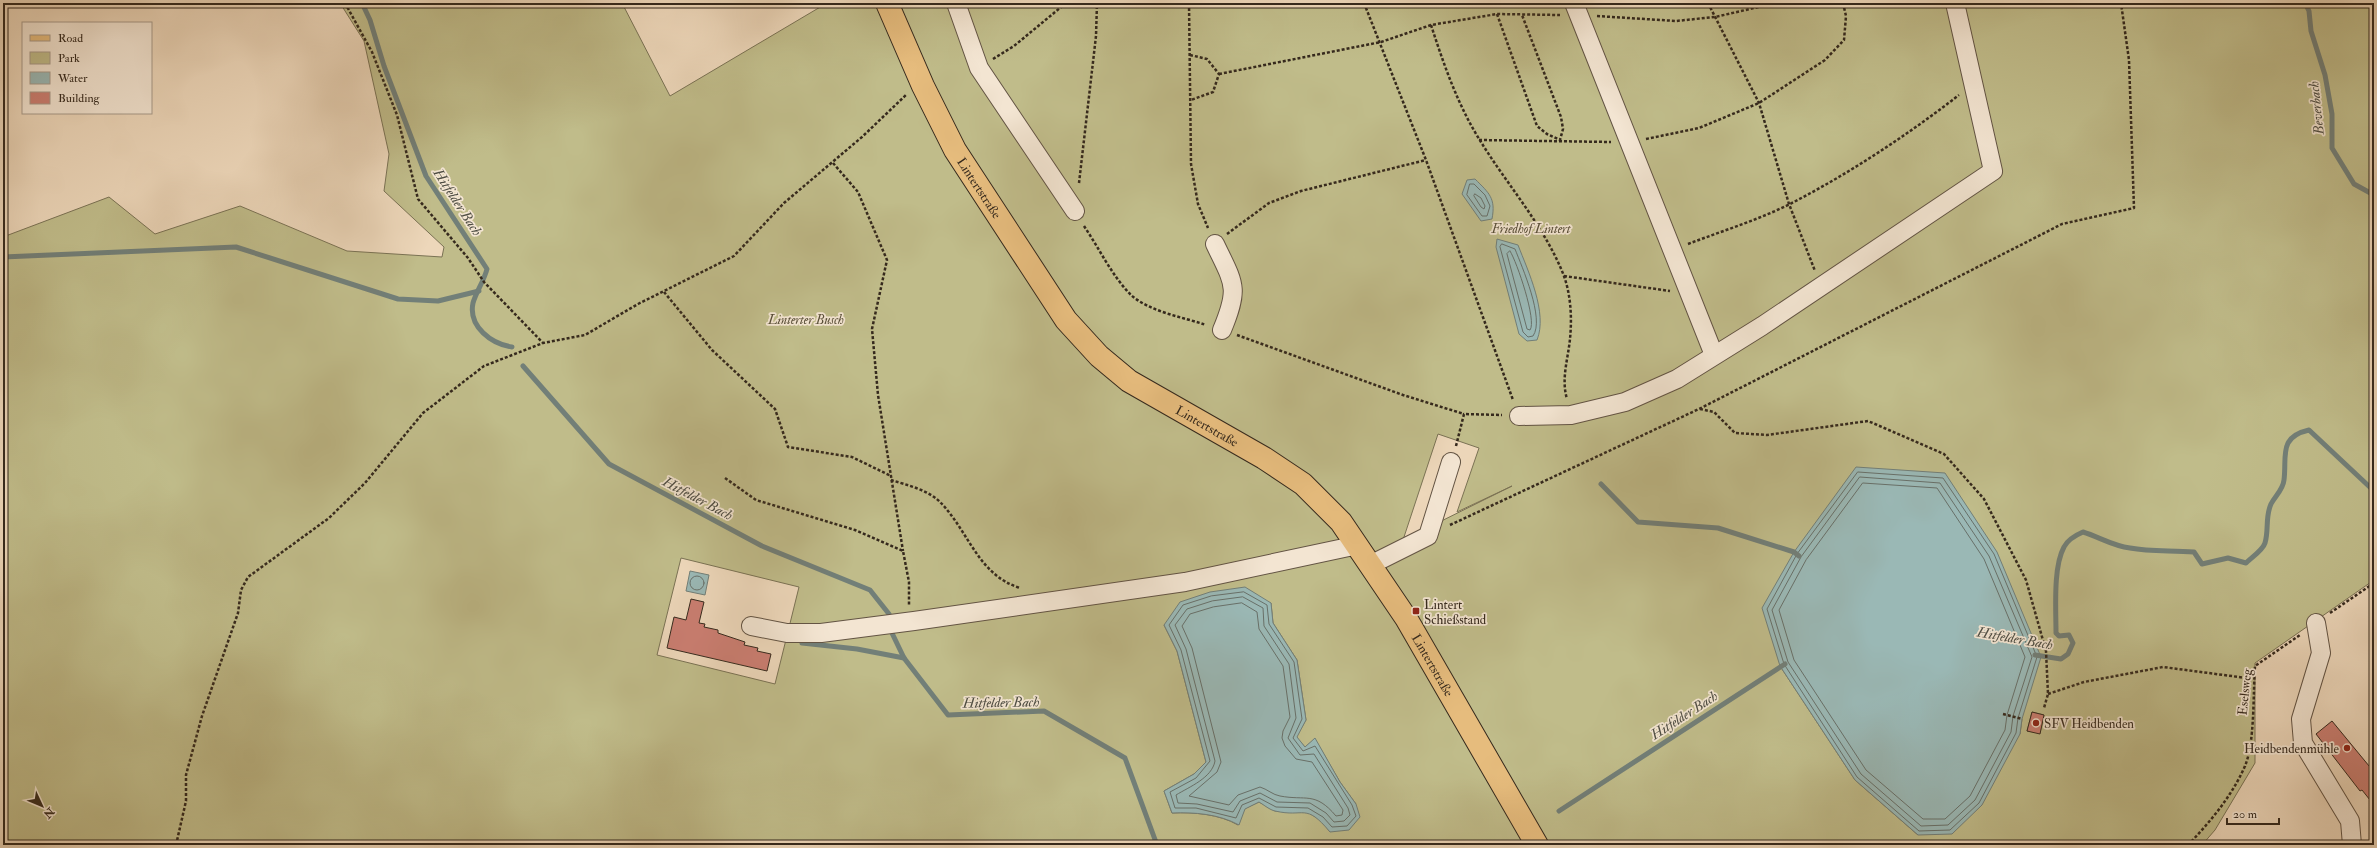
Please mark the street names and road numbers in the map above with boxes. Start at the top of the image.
street label: Lintertstraße [953,155,1005,222]
street label: Lintertstraße [1173,402,1241,451]
street label: Lintertstraße [1408,631,1457,700]
street label: Eselsweg [2235,667,2255,716]

